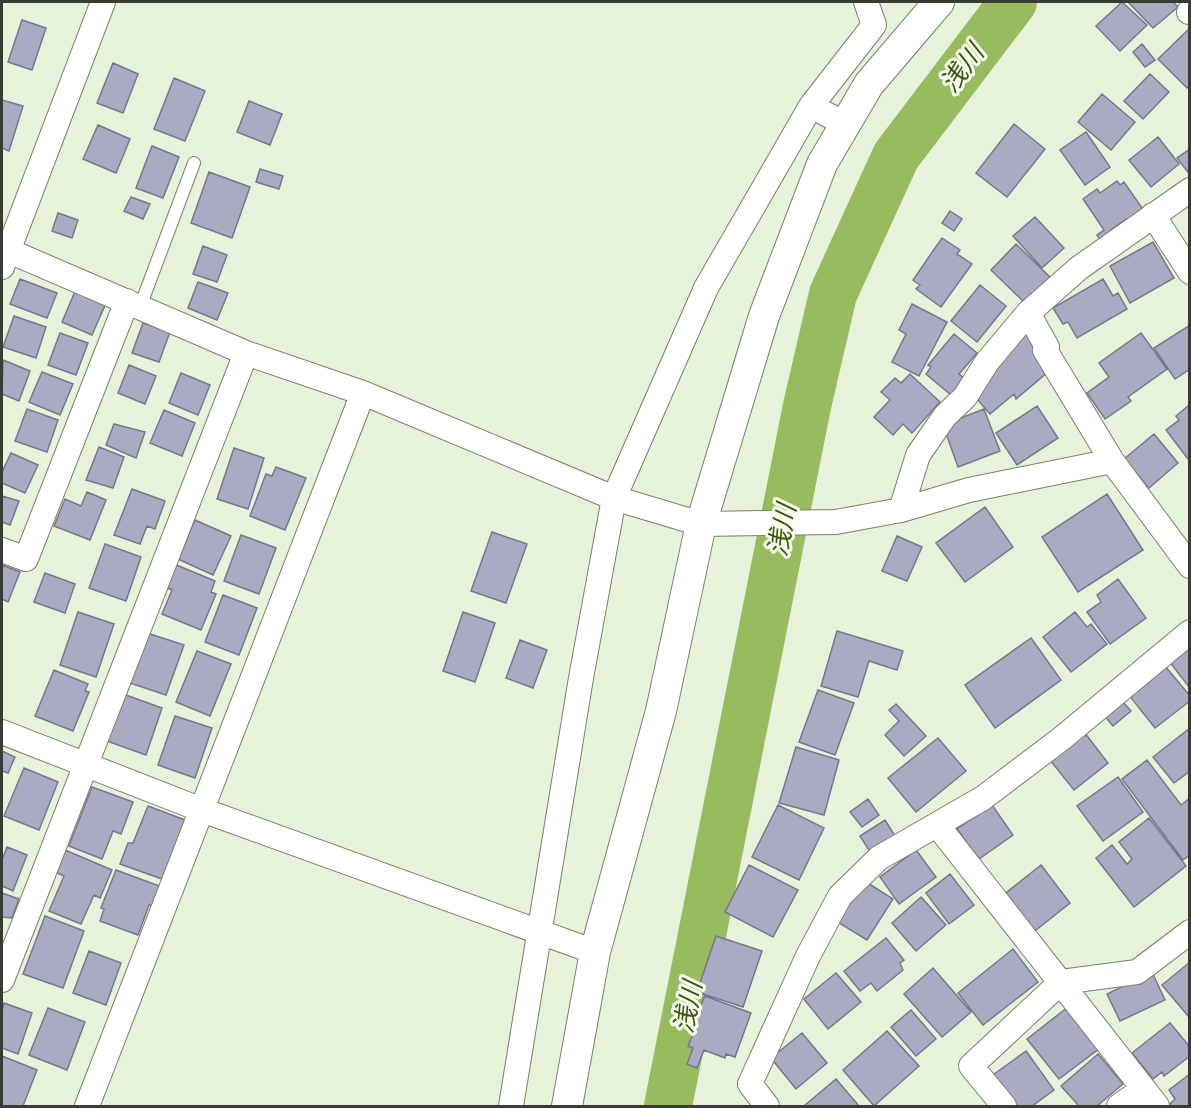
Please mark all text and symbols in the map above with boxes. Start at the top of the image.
water label: 浅川 [936,37,991,97]
water label: 浅川 [764,499,801,558]
water label: 浅川 [670,976,707,1035]

